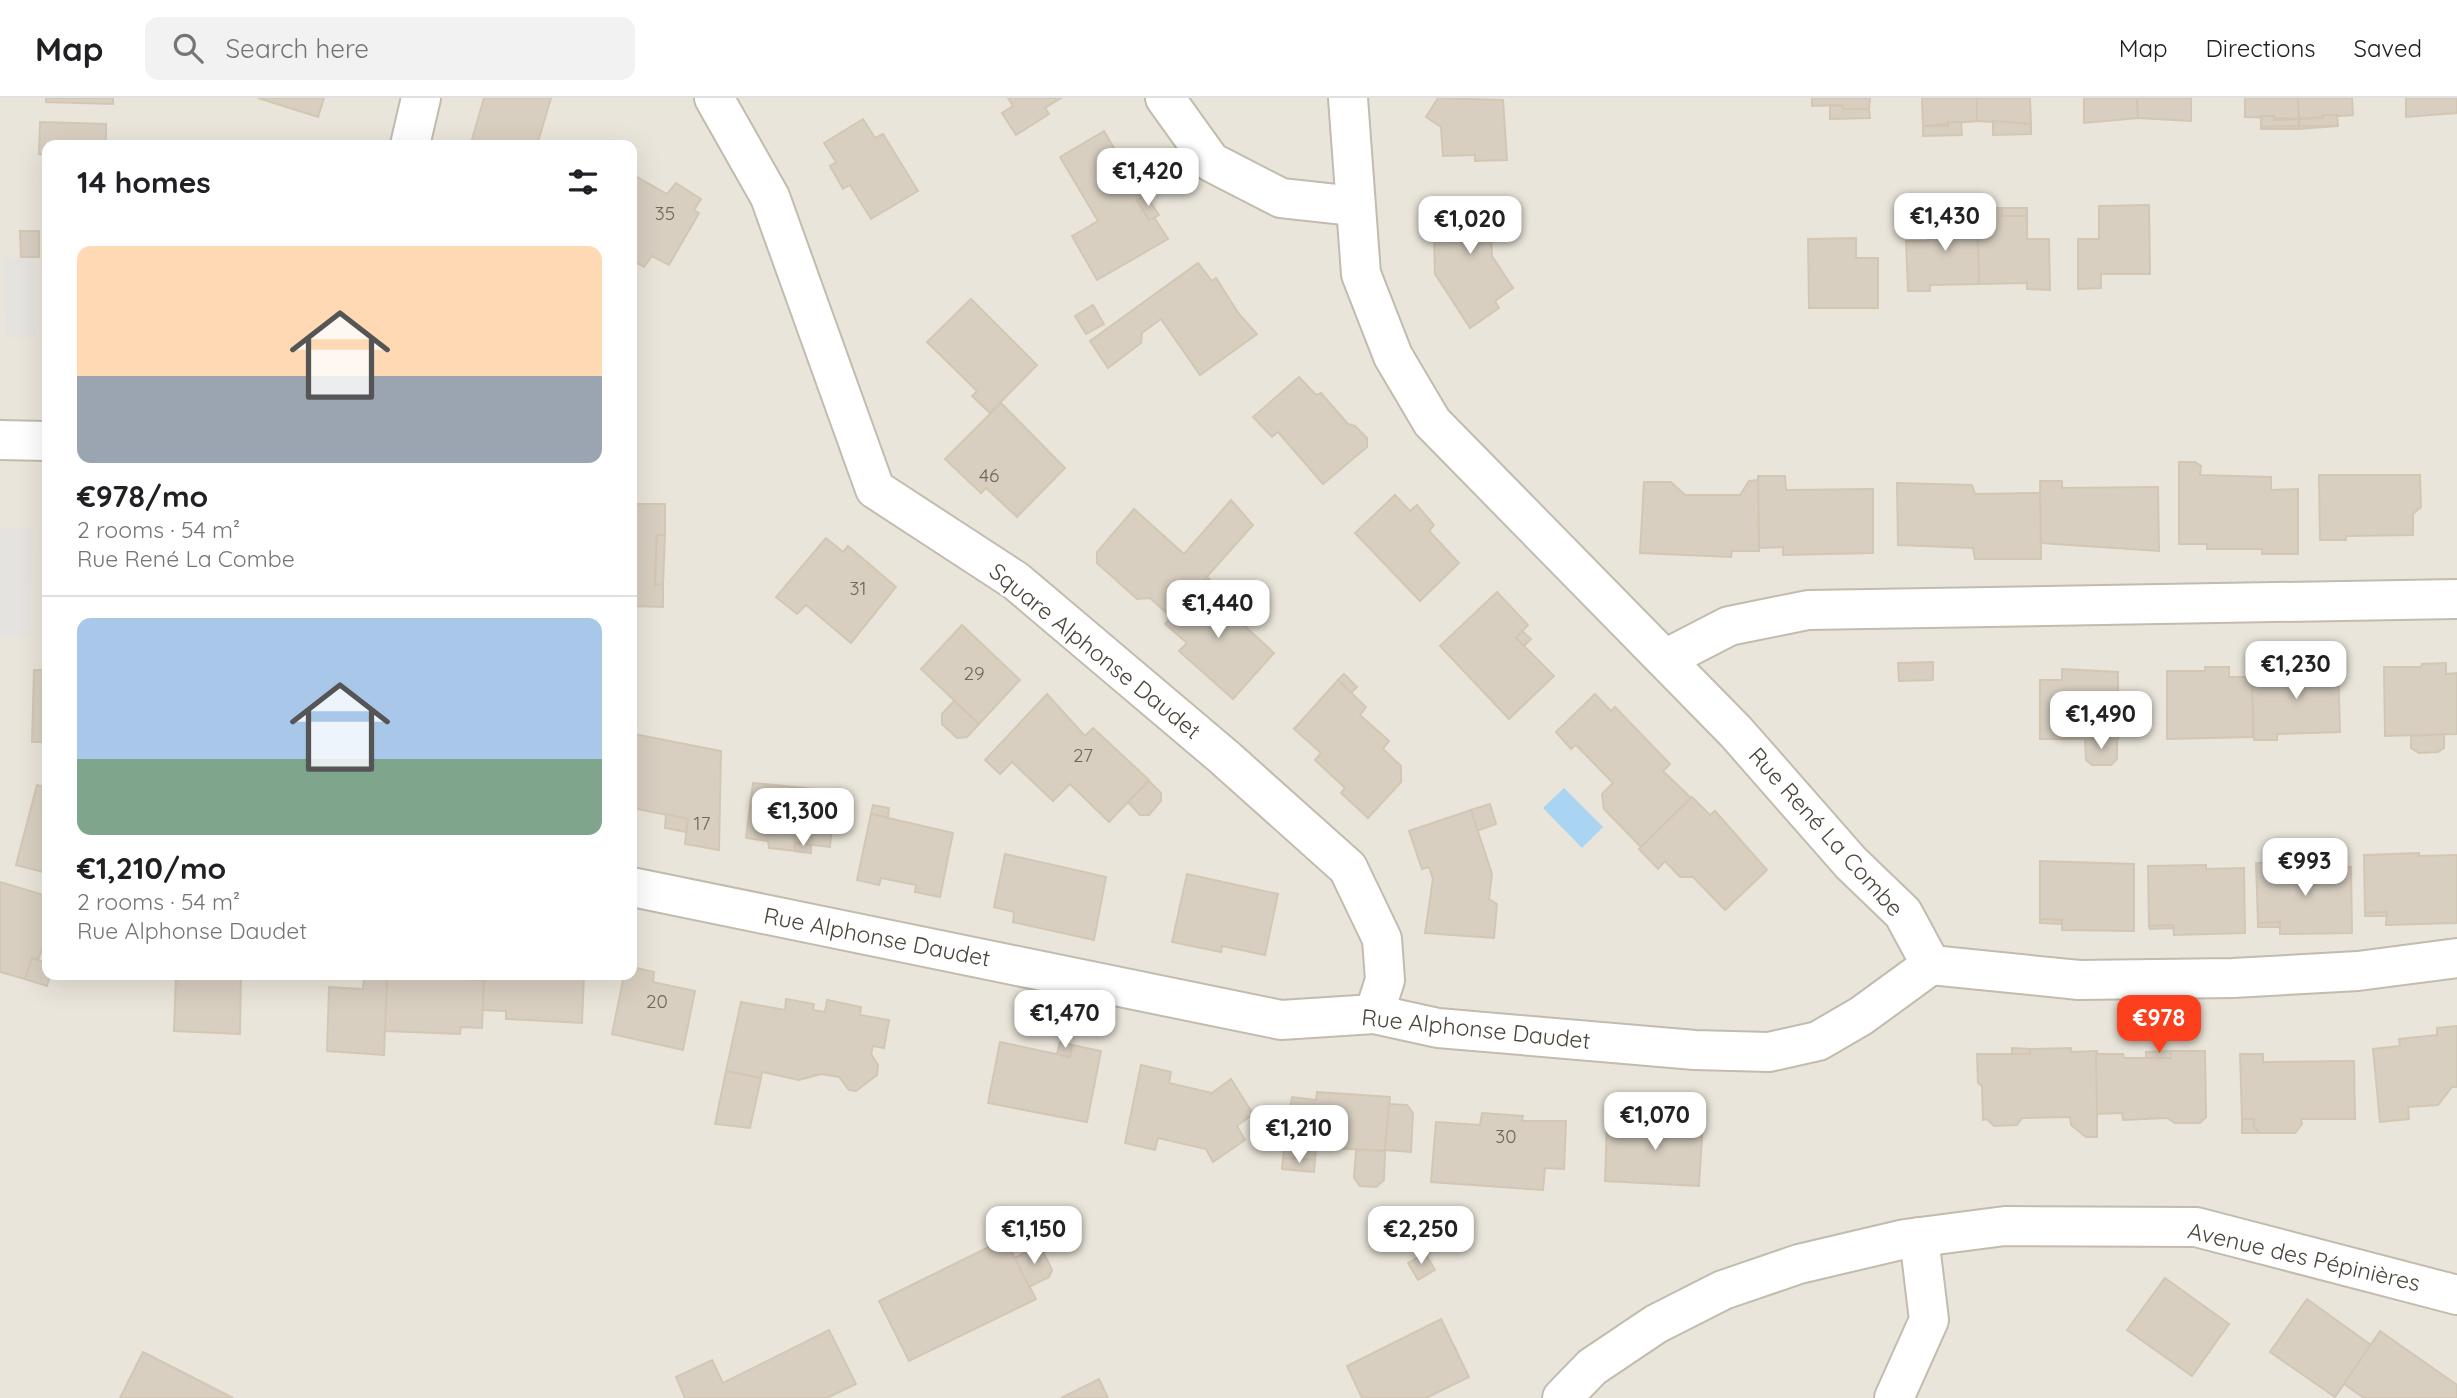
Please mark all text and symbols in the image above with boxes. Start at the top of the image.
search box [145,17,635,80]
text: Map [35,28,103,69]
icon: search [169,29,207,67]
text: Search here [225,32,369,65]
text: Map [2119,33,2168,63]
text: Directions [2206,33,2316,63]
text: Saved [2354,33,2422,63]
pin: €1,420 [1091,148,1205,208]
text: €1,420 [1113,156,1183,185]
text: 14 homes [77,163,211,201]
icon: filters [564,163,602,201]
pin: €1,430 [1888,194,2002,253]
pin: €1,020 [1413,197,1527,256]
house number: 35 [655,201,675,225]
text: €1,430 [1910,201,1980,230]
text: €1,020 [1434,204,1506,233]
icon: home [277,292,403,418]
house number: 46 [979,463,999,487]
text: €978/mo [77,477,208,515]
text: 2 rooms · 54 m² [77,515,240,544]
text: Rue René La Combe [77,544,295,573]
street label: Square Alphonse Daudet [984,556,1207,745]
house number: 31 [850,576,867,600]
pin: €1,440 [1161,580,1275,640]
text: €1,440 [1183,588,1253,617]
pin: €1,230 [2239,642,2353,701]
text: €1,230 [2261,649,2331,678]
house number: 29 [963,661,985,685]
icon: home [277,664,403,790]
pin: €1,490 [2044,692,2158,751]
text: €1,490 [2066,699,2136,728]
street label: Rue René La Combe [1743,741,1910,922]
house number: 27 [1073,743,1093,767]
pin: €1,300 [746,788,860,848]
text: €1,300 [768,796,838,825]
house number: 17 [694,811,711,835]
pin: €993 [2264,838,2346,898]
text: €993 [2279,846,2331,875]
text: €1,210/mo [77,849,226,887]
text: 2 rooms · 54 m² [77,887,240,916]
street label: Rue Alphonse Daudet [761,900,993,973]
text: Rue Alphonse Daudet [77,916,307,945]
house number: 20 [646,989,668,1013]
pin: €1,470 [1008,990,1122,1050]
pin: €978 [2118,996,2200,1055]
text: €1,470 [1030,998,1100,1027]
street label: Rue Alphonse Daudet [1360,1002,1592,1055]
text: €978 [2133,1003,2185,1032]
pin: €1,070 [1598,1093,1712,1152]
text: €1,070 [1620,1100,1690,1129]
pin: €1,210 [1242,1105,1356,1165]
text: €1,210 [1266,1113,1332,1142]
house number: 30 [1495,1124,1517,1148]
pin: €1,150 [977,1206,1091,1266]
pin: €2,250 [1364,1206,1478,1266]
text: €1,150 [1002,1214,1066,1243]
text: €2,250 [1384,1214,1458,1243]
street label: Avenue des Pépinières [2185,1216,2423,1297]

